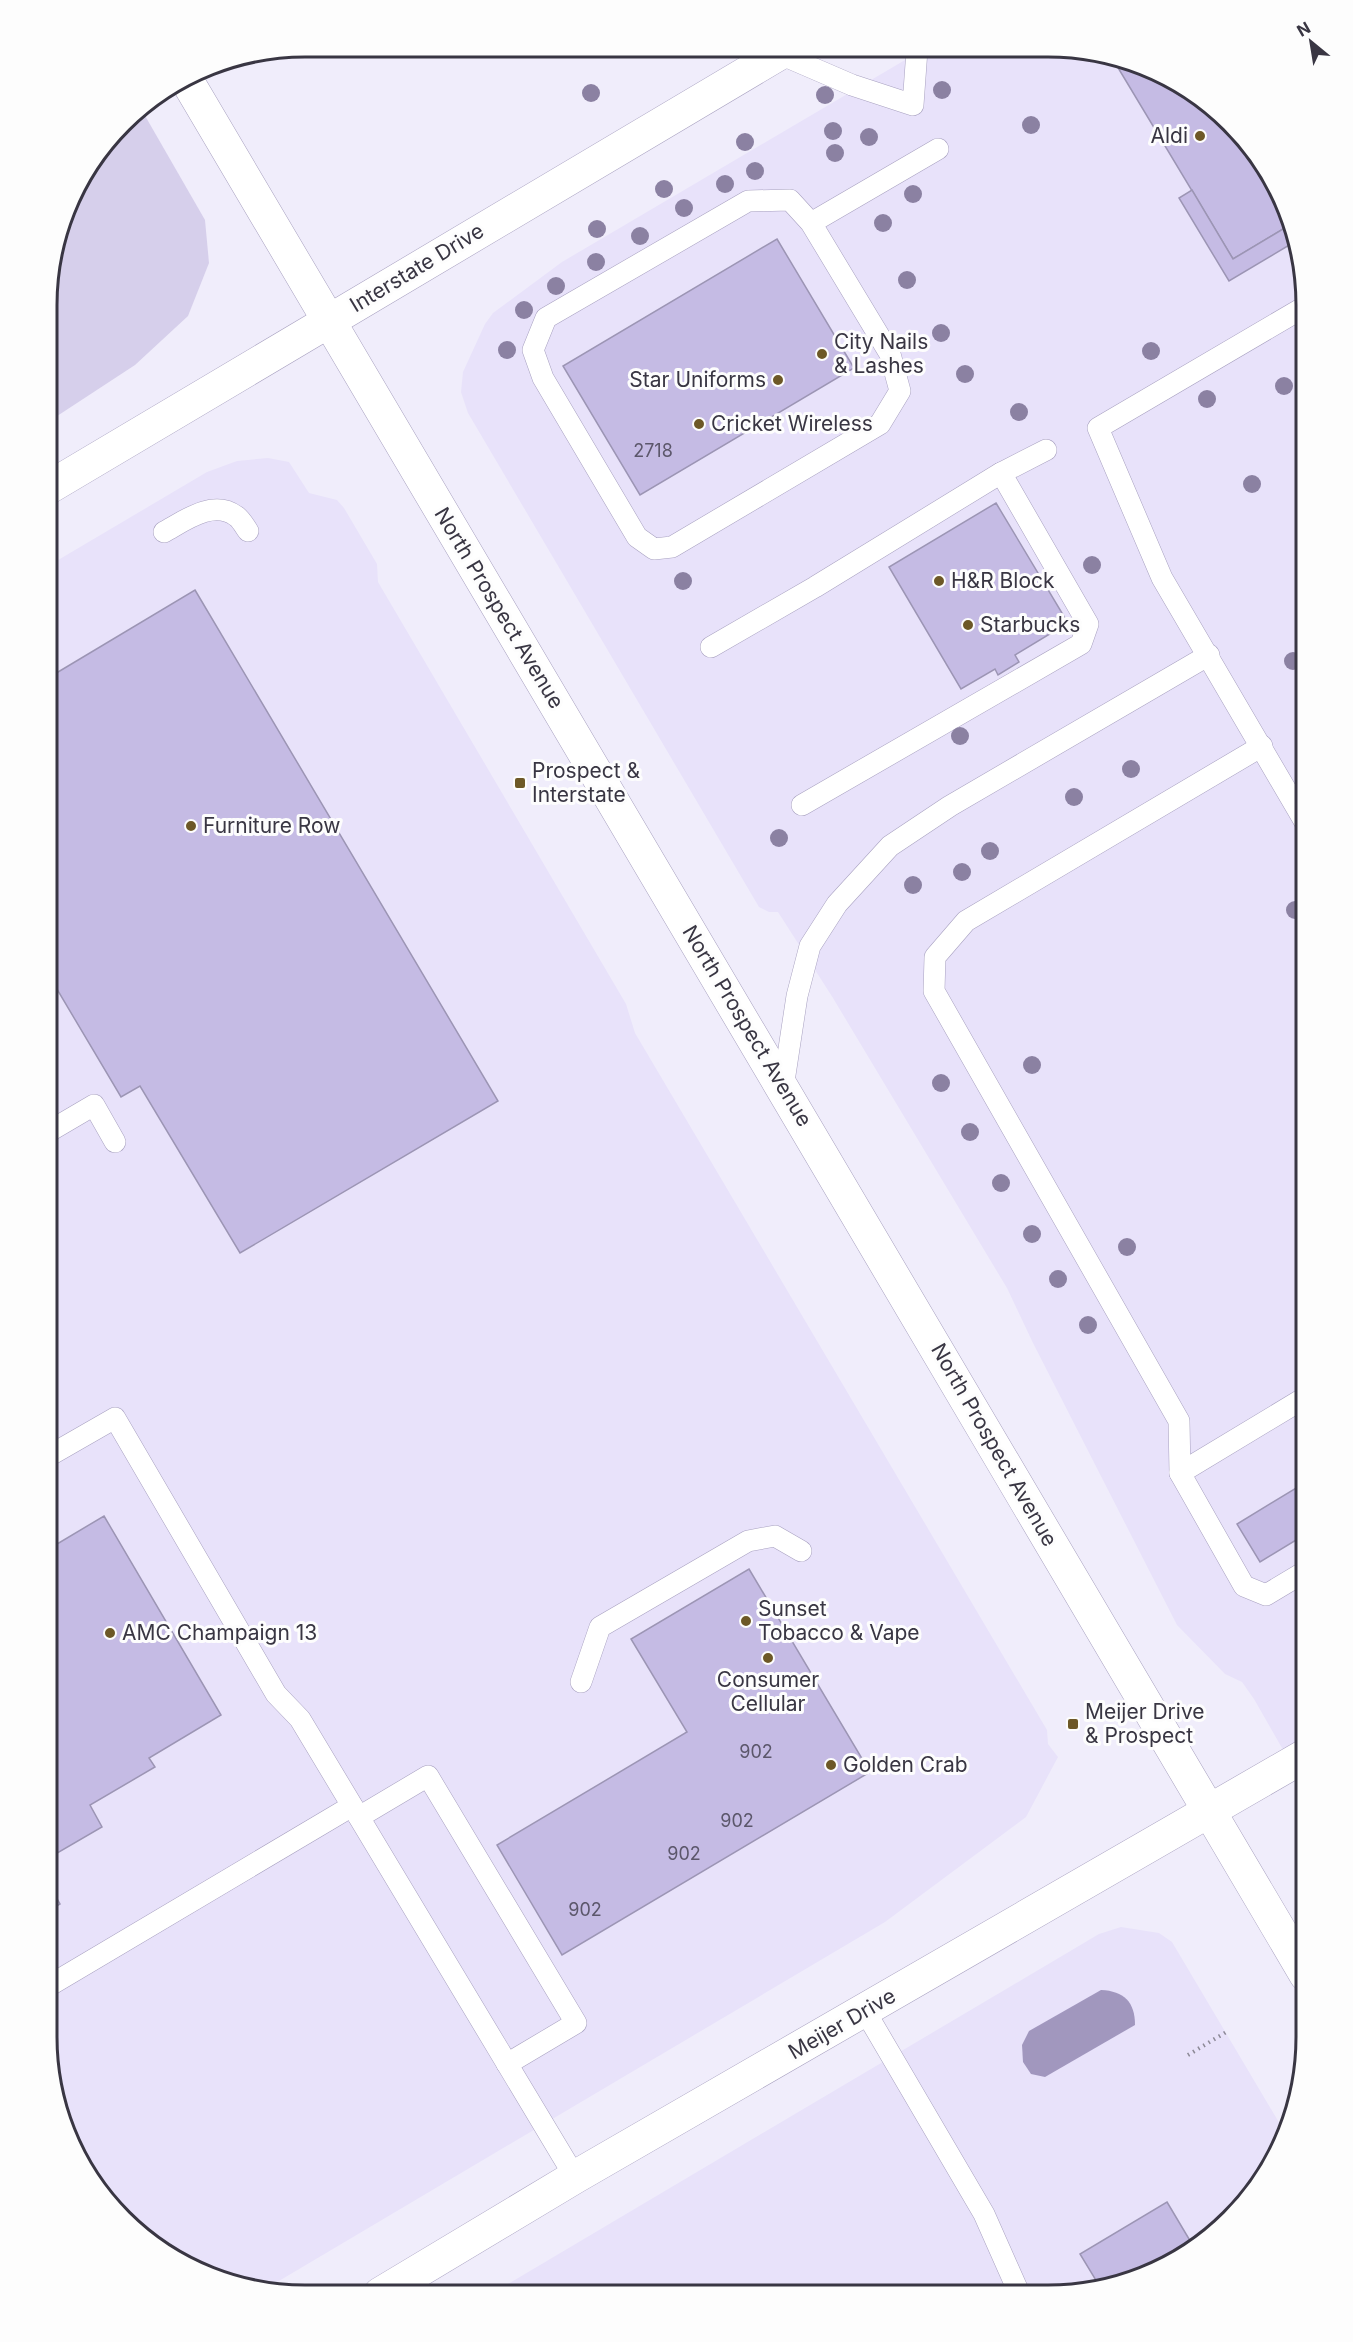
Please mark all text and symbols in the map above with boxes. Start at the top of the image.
north arrow [1281,12,1341,72]
text: N [1293,17,1314,41]
place label: Aldi [1150,123,1188,148]
marker: Aldi [1193,129,1207,143]
street label: Interstate Drive [345,218,488,317]
place label: City Nails & Lashes [834,329,928,378]
marker: City Nails & Lashes [815,347,829,361]
place label: Star Uniforms [629,367,766,392]
marker: Star Uniforms [771,373,785,387]
place label: Cricket Wireless [711,411,873,436]
marker: Cricket Wireless [692,417,706,431]
house number: 2718 [633,440,673,461]
street label: North Prospect Avenue [429,503,569,713]
place label: H&R Block [951,568,1055,593]
marker: H&R Block [932,574,946,588]
place label: Starbucks [980,612,1080,637]
marker: Starbucks [961,618,975,632]
place label: Prospect & Interstate [532,758,641,807]
marker: Prospect & Interstate [513,776,527,790]
place label: Furniture Row [203,813,340,838]
marker: Furniture Row [184,819,198,833]
street label: North Prospect Avenue [677,921,817,1131]
street label: North Prospect Avenue [926,1339,1063,1551]
place label: Sunset Tobacco & Vape [758,1596,920,1645]
marker: Sunset Tobacco & Vape [739,1614,753,1628]
place label: AMC Champaign 13 [122,1620,317,1645]
marker: AMC Champaign 13 [103,1626,117,1640]
marker: Consumer Cellular [761,1651,775,1665]
place label: Consumer Cellular [717,1667,819,1716]
place label: Meijer Drive & Prospect [1085,1699,1205,1748]
marker: Meijer Drive & Prospect [1066,1717,1080,1731]
house number: 902 [739,1741,773,1762]
place label: Golden Crab [843,1752,968,1777]
marker: Golden Crab [824,1758,838,1772]
house number: 902 [720,1810,754,1831]
house number: 902 [667,1843,701,1864]
house number: 902 [568,1899,602,1920]
street label: Meijer Drive [784,1983,900,2064]

